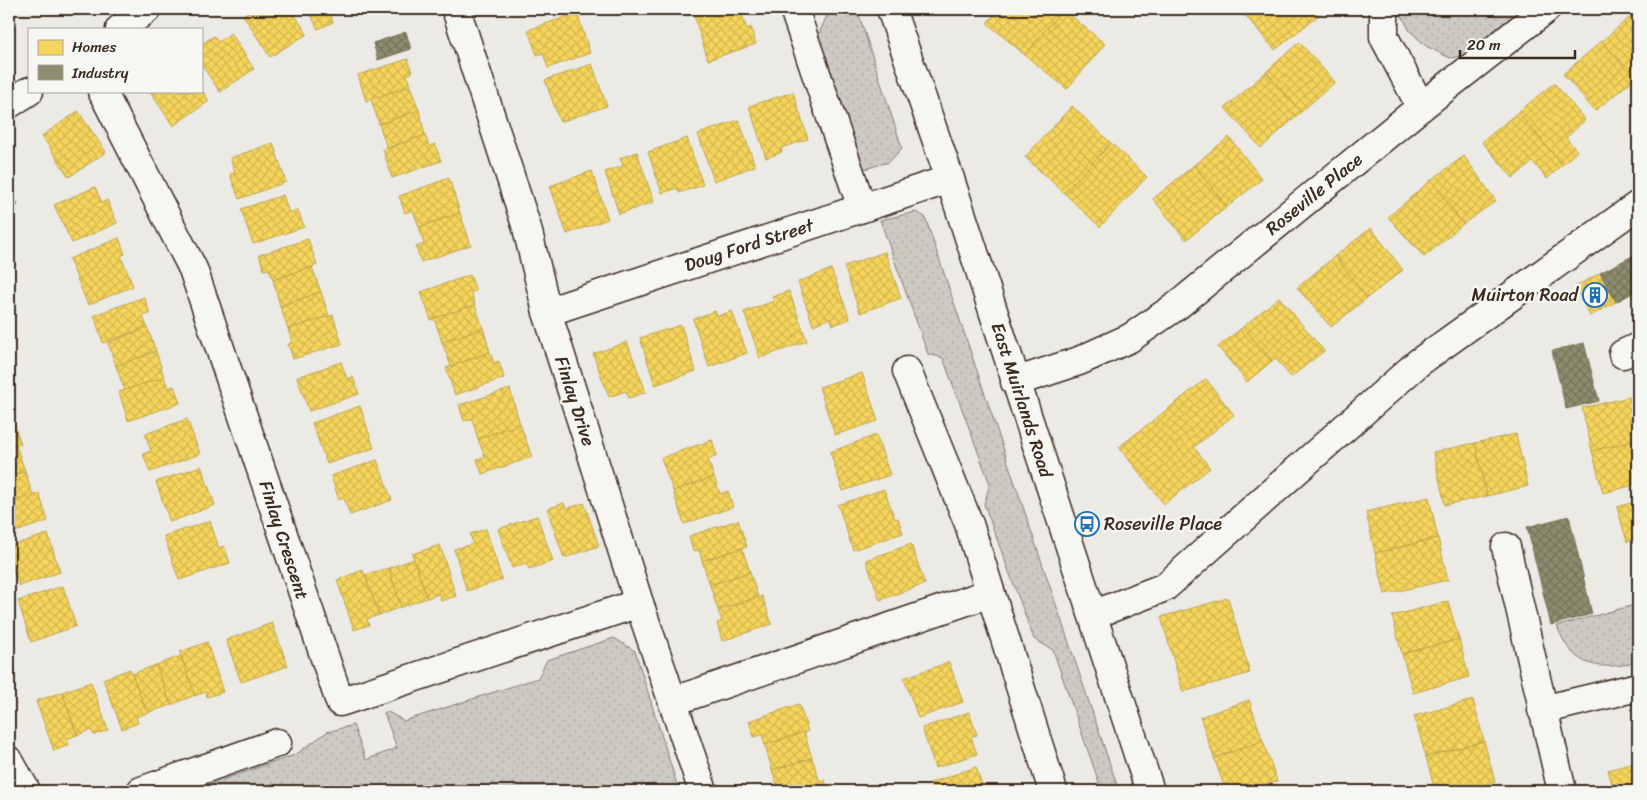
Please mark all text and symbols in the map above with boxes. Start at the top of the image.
legend [28,28,202,92]
scale bar [1460,28,1574,60]
text: 20 m [1467,32,1501,58]
text: Homes [72,34,116,60]
text: Industry [71,60,129,86]
street label: Roseville Place [1258,144,1370,244]
street label: Doug Ford Street [680,209,818,281]
place label: Muirton Road [1471,279,1580,311]
building icon: Muirton Road [1582,282,1608,308]
street label: East Muirlands Road [982,318,1063,483]
street label: Finlay Drive [545,352,605,450]
street label: Finlay Crescent [250,476,318,604]
place label: Roseville Place [1104,508,1222,540]
bus stop icon: Roseville Place [1074,511,1100,537]

